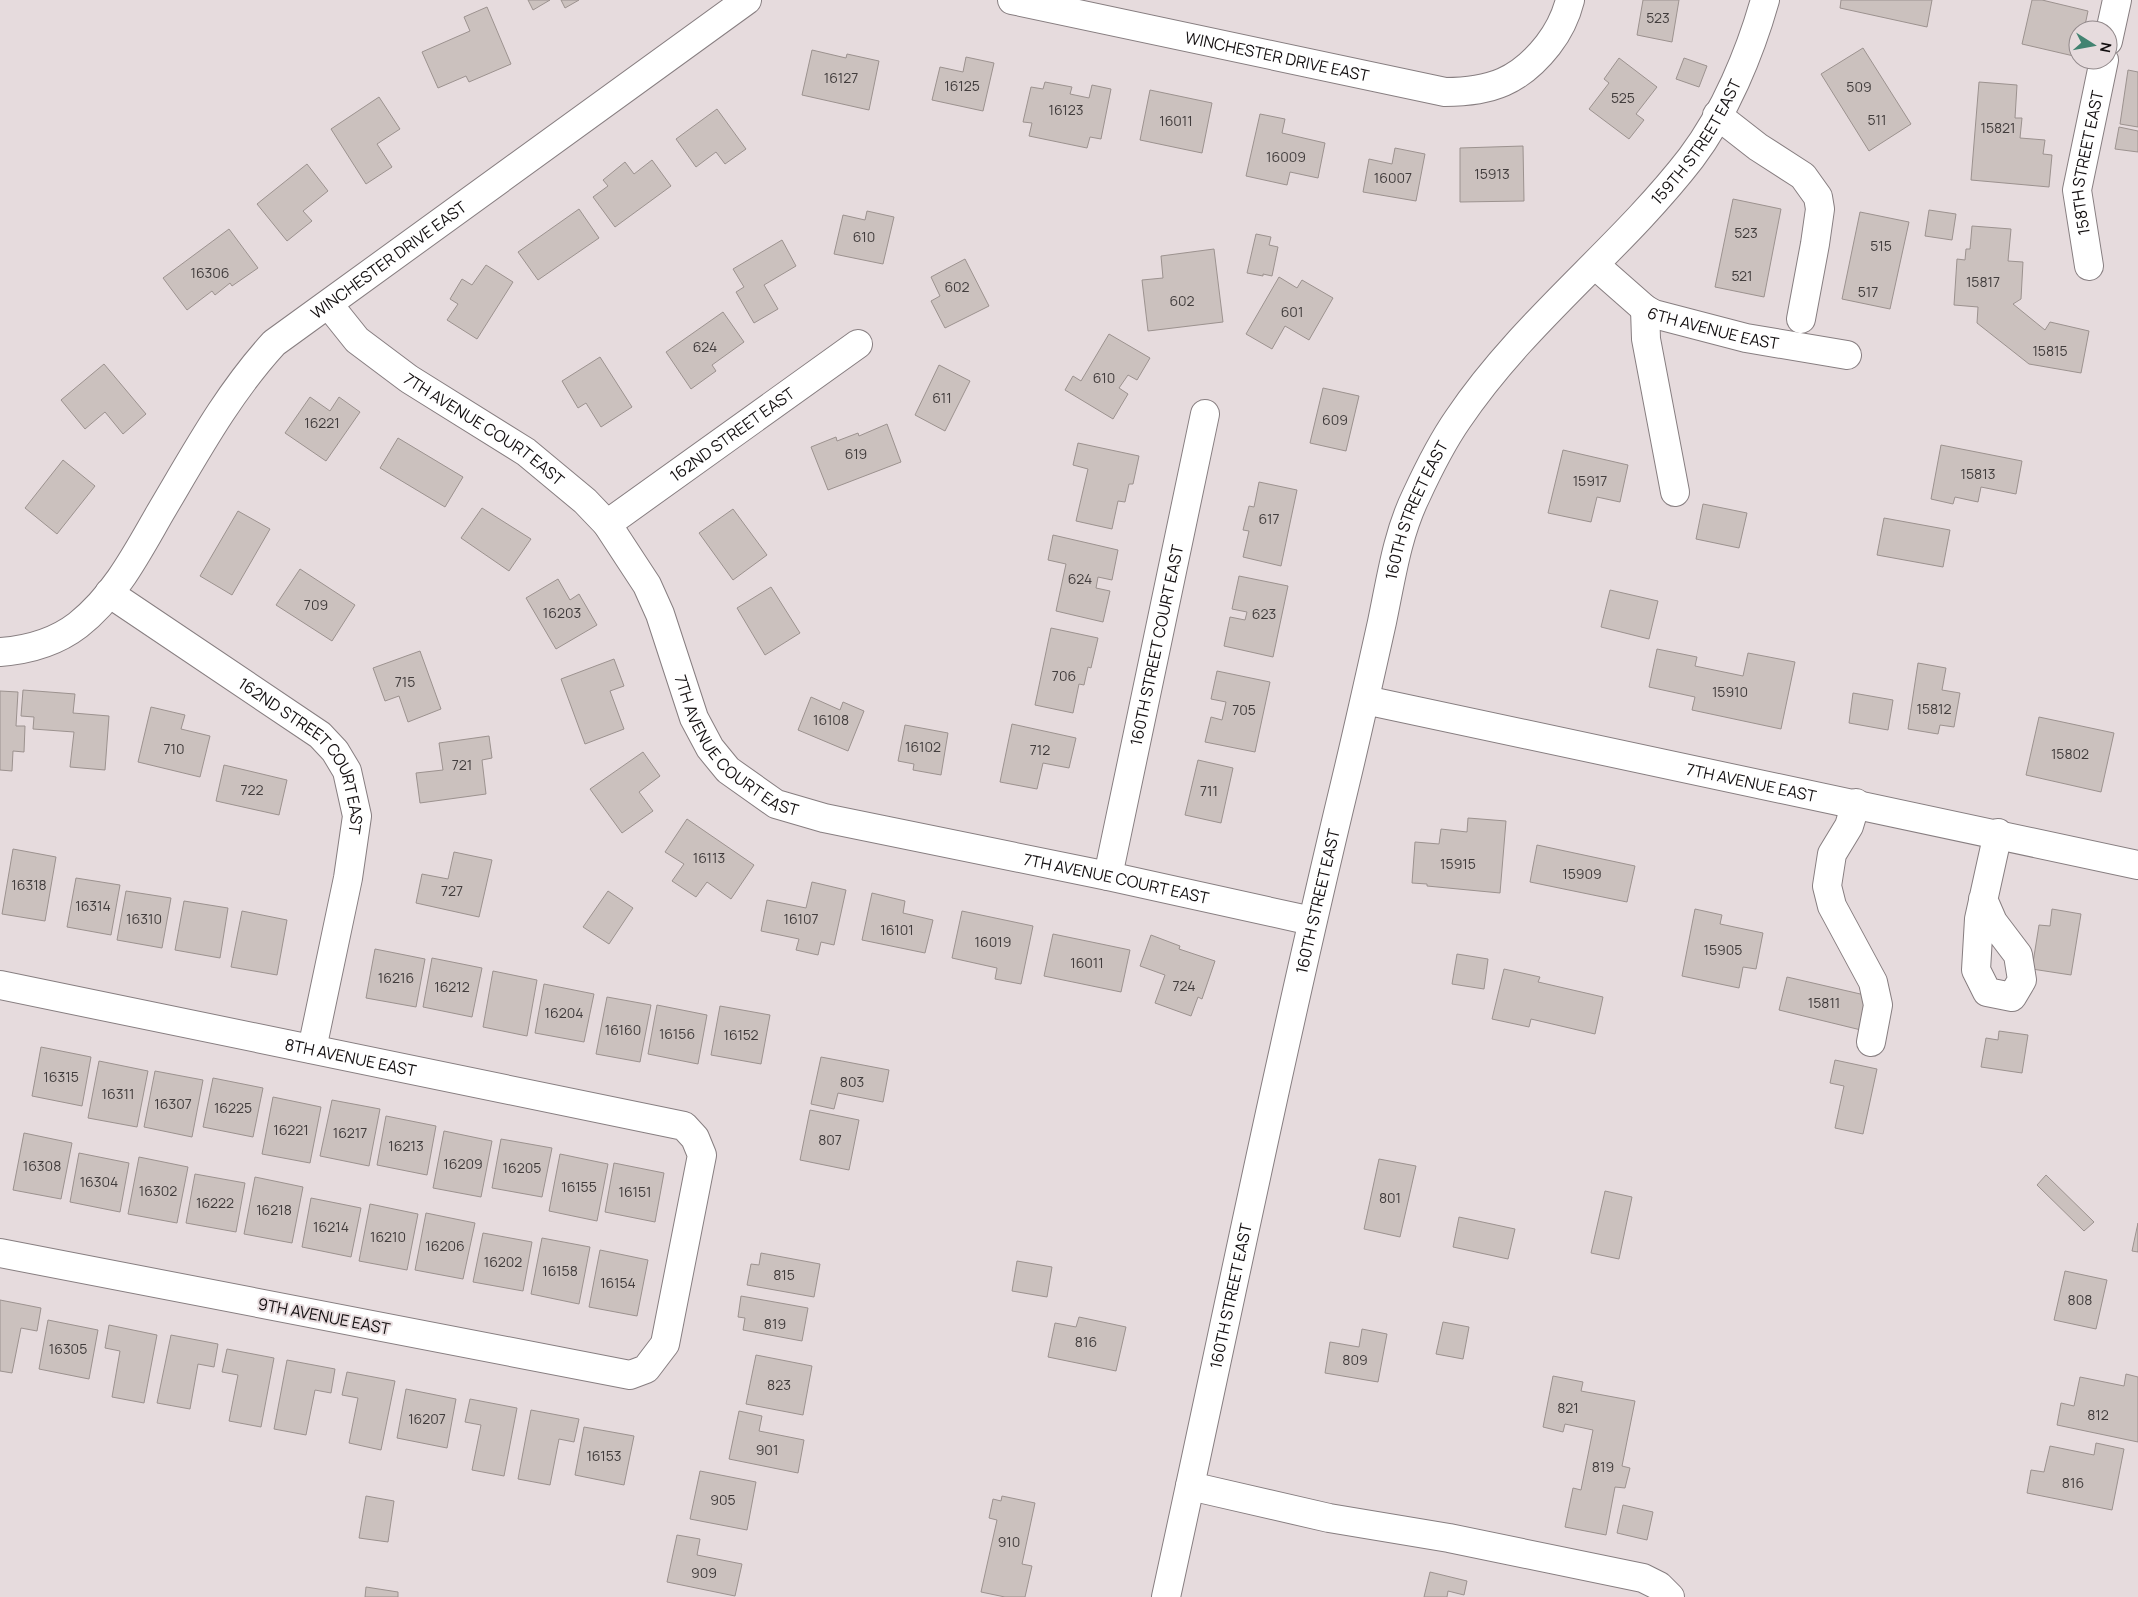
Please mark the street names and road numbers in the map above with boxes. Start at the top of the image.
street label: WINCHESTER DRIVE EAST [1183,26,1372,87]
street label: 159TH STREET EAST [1646,75,1746,209]
street label: 158TH STREET EAST [2066,88,2109,237]
street label: WINCHESTER DRIVE EAST [306,196,471,324]
street label: 6TH AVENUE EAST [1643,301,1781,354]
street label: 7TH AVENUE COURT EAST [399,368,569,491]
street label: 162ND STREET EAST [665,382,799,487]
street label: 160TH STREET EAST [1380,436,1453,582]
street label: 160TH STREET COURT EAST [1125,542,1188,747]
street label: 162ND STREET COURT EAST [234,672,368,836]
street label: 7TH AVENUE COURT EAST [670,672,802,821]
street label: 7TH AVENUE EAST [1684,758,1819,807]
street label: 160TH STREET EAST [1290,826,1345,976]
street label: 7TH AVENUE COURT EAST [1021,848,1211,909]
street label: 8TH AVENUE EAST [283,1033,419,1082]
street label: 160TH STREET EAST [1204,1221,1257,1371]
street label: 9TH AVENUE EAST [256,1292,392,1340]

